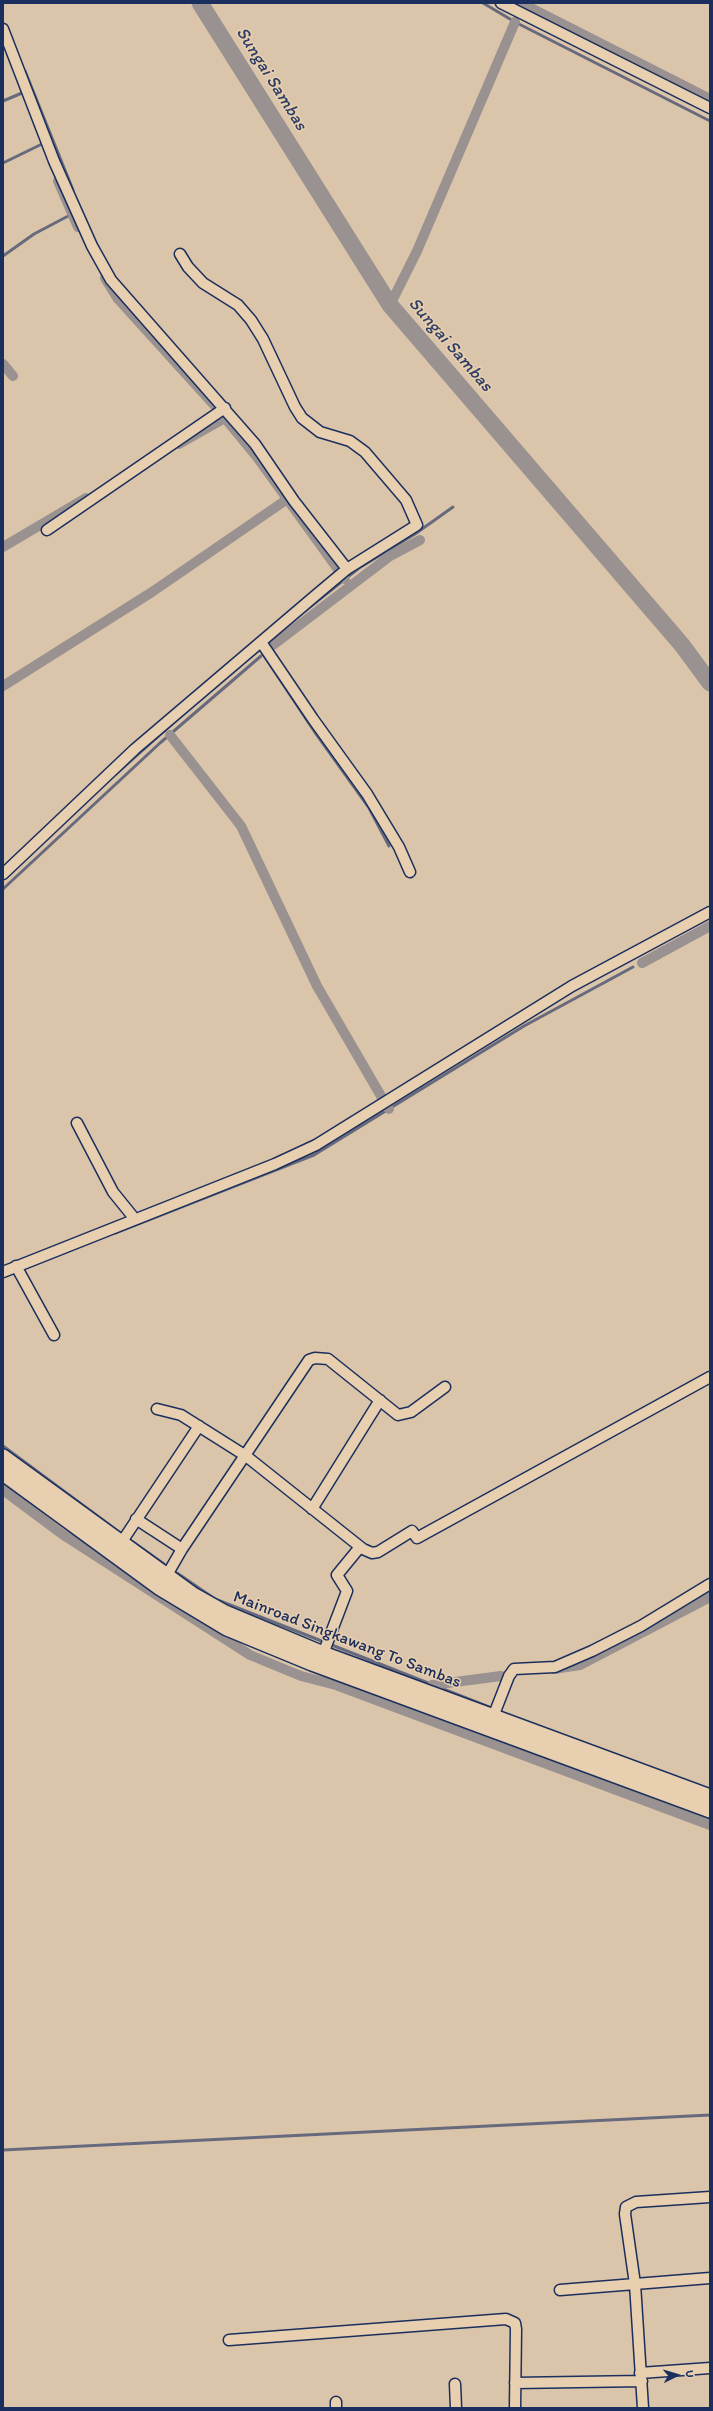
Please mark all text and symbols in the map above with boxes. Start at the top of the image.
water label: Sungai Sambas [231,23,311,135]
water label: Sungai Sambas [403,293,497,397]
street label: Mainroad Singkawang To Sambas [230,1587,464,1693]
north arrow [657,2355,697,2395]
text: U [683,2370,696,2378]

